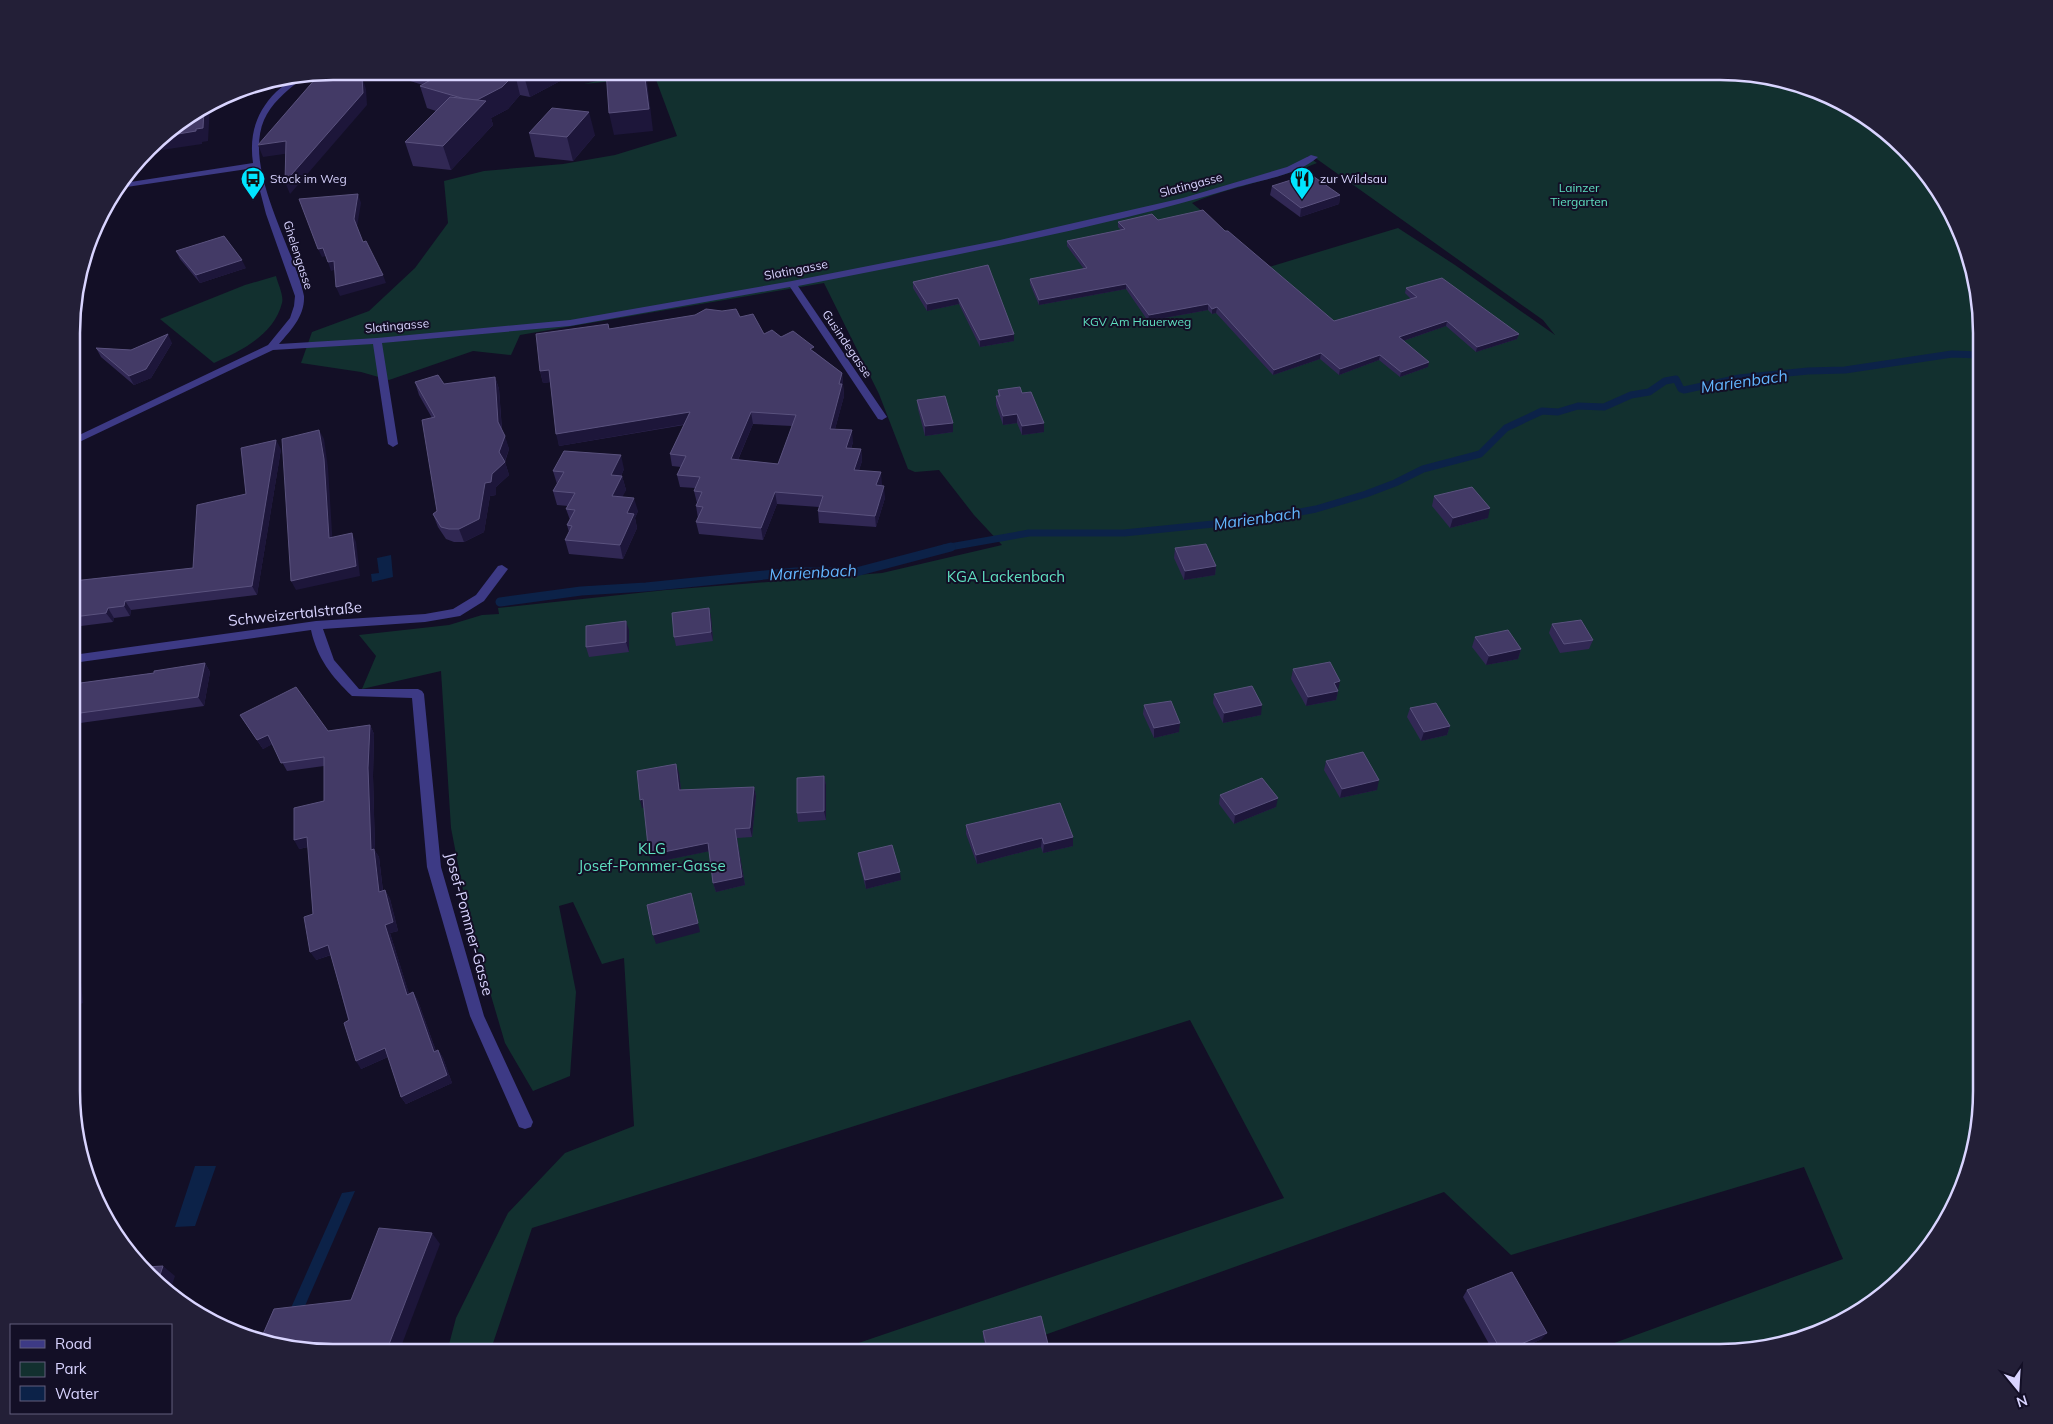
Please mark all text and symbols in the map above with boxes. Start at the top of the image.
bus stop icon: Stock im Weg [240,166,266,200]
restaurant icon: zur Wildsau [1289,166,1315,200]
street label: Slatingasse [1158,169,1224,200]
place label: Stock im Weg [270,171,347,186]
place label: zur Wildsau [1320,171,1387,186]
park label: Lainzer Tiergarten [1550,180,1608,209]
street label: Ghelengasse [280,218,317,291]
street label: Slatingasse [763,256,829,283]
street label: Gusindegasse [819,307,875,380]
park label: KGV Am Hauerweg [1083,314,1191,329]
street label: Slatingasse [364,315,430,336]
water label: Marienbach [1699,365,1789,397]
water label: Marienbach [1212,502,1302,534]
water label: Marienbach [769,560,857,584]
park label: KGA Lackenbach [947,567,1065,586]
street label: Schweizertalstraße [227,597,363,630]
park label: KLG Josef-Pommer-Gasse [578,839,726,875]
street label: Josef-Pommer-Gasse [441,850,498,998]
legend [10,1324,172,1414]
text: Road [55,1334,92,1353]
text: Park [55,1359,87,1378]
north arrow [1993,1364,2043,1414]
text: Water [55,1384,99,1403]
text: N [2014,1391,2030,1412]

